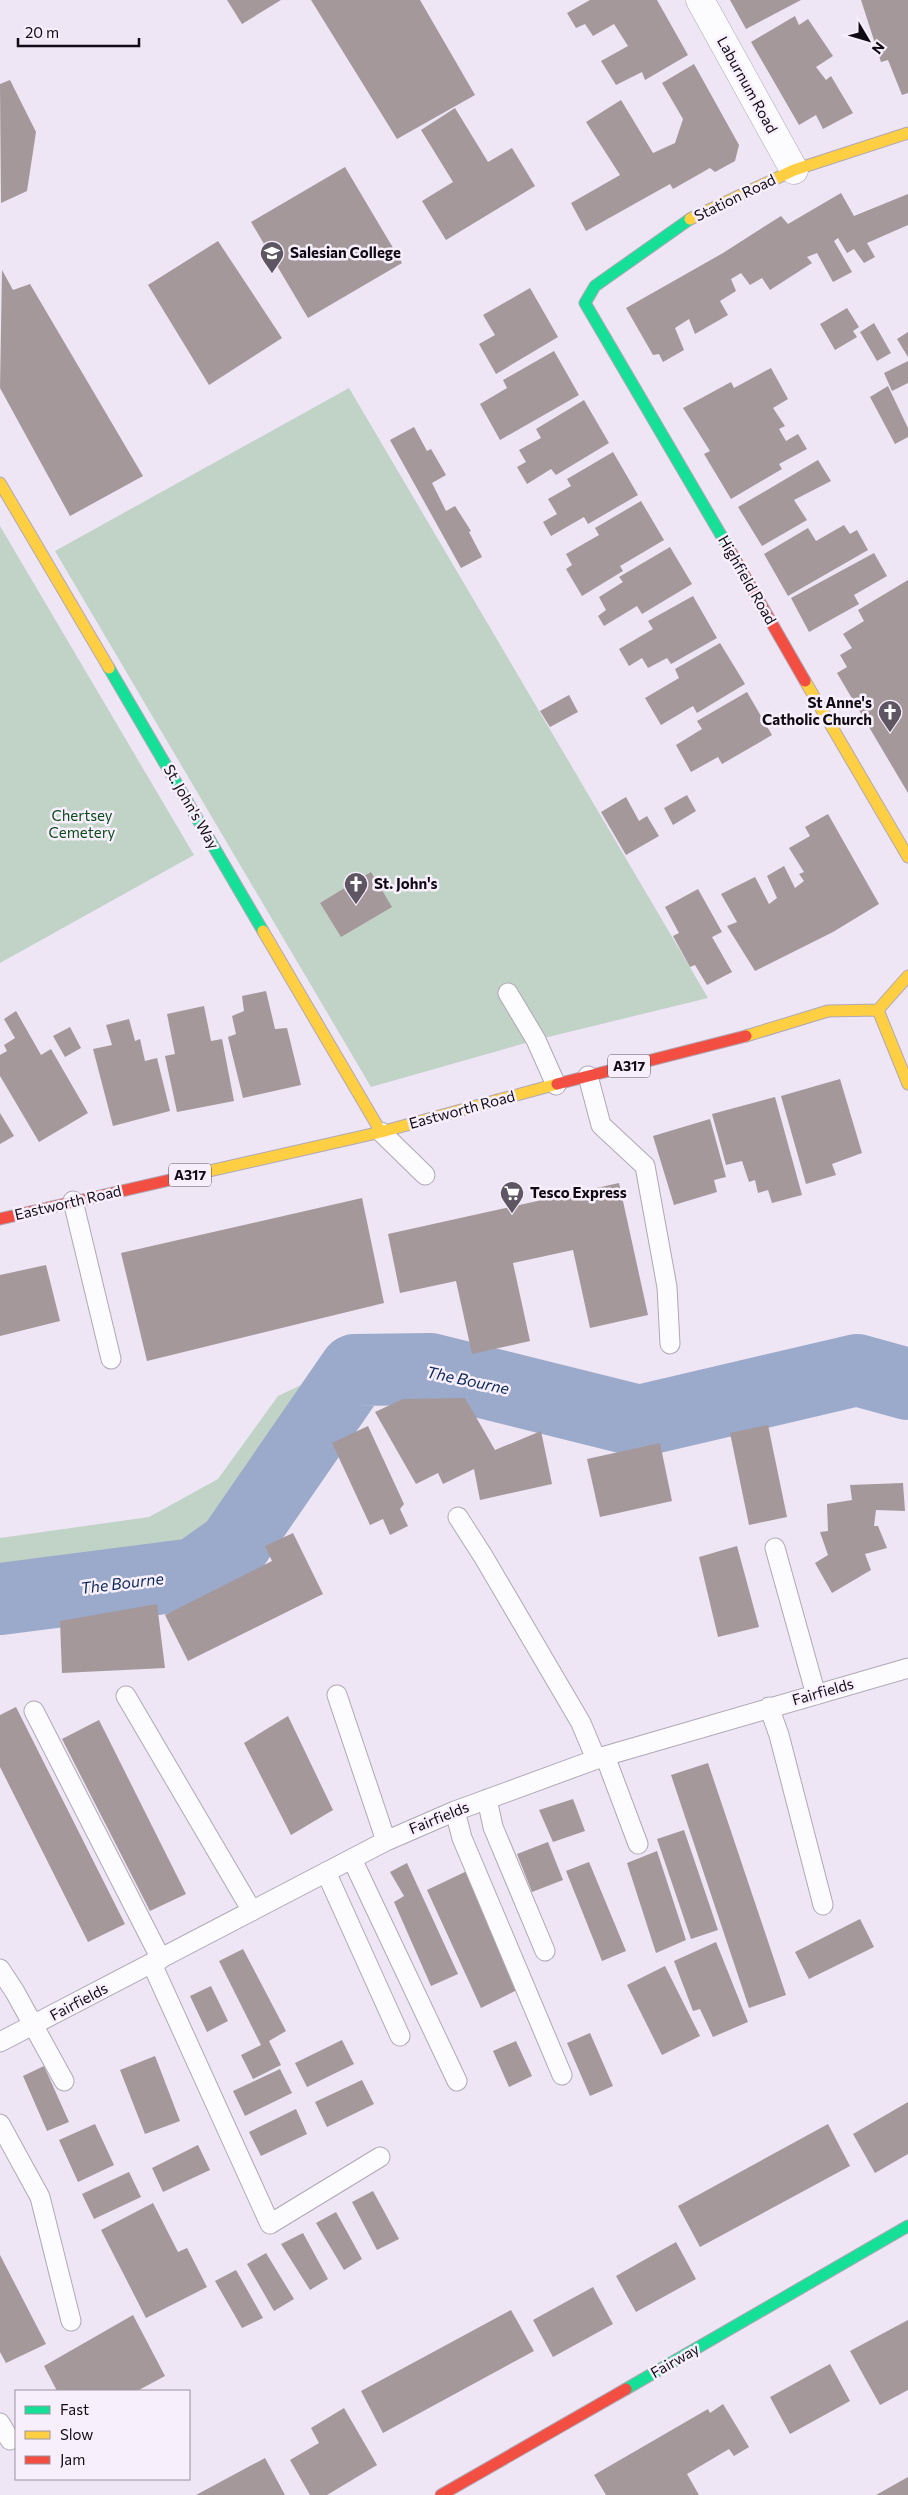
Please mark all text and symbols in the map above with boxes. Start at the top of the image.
scale bar [18,15,139,47]
north arrow [843,15,893,65]
text: 20 m [25,23,59,41]
street label: Laburnum Road [714,33,782,136]
text: N [869,39,889,58]
street label: Station Road [691,170,778,225]
school or university icon: Salesian College [259,240,285,274]
place label: Salesian College [290,243,401,261]
street label: Highfield Road [715,532,781,627]
place label: St Anne's Catholic Church [762,693,872,728]
church icon: St Anne's Catholic Church [877,699,903,733]
street label: St. John's Way [160,761,223,852]
park label: Chertsey Cemetery [49,806,116,841]
church icon: St. John's [343,871,369,905]
place label: St. John's [374,874,438,892]
road number: A317 [608,1054,650,1078]
street label: Eastworth Road [407,1086,517,1132]
road number: A317 [169,1164,211,1186]
supermarket icon: Tesco Express [499,1180,525,1214]
street label: Eastworth Road [13,1181,123,1223]
place label: Tesco Express [530,1183,627,1201]
water label: The Bourne [425,1362,512,1398]
water label: The Bourne [79,1568,165,1597]
street label: Fairfields [790,1674,856,1708]
street label: Fairfields [406,1797,471,1837]
street label: Fairfields [46,1978,111,2024]
street label: Fairway [647,2339,702,2381]
legend [15,2390,190,2480]
text: Fast [60,2400,89,2418]
text: Slow [60,2425,93,2443]
text: Jam [60,2450,85,2468]

